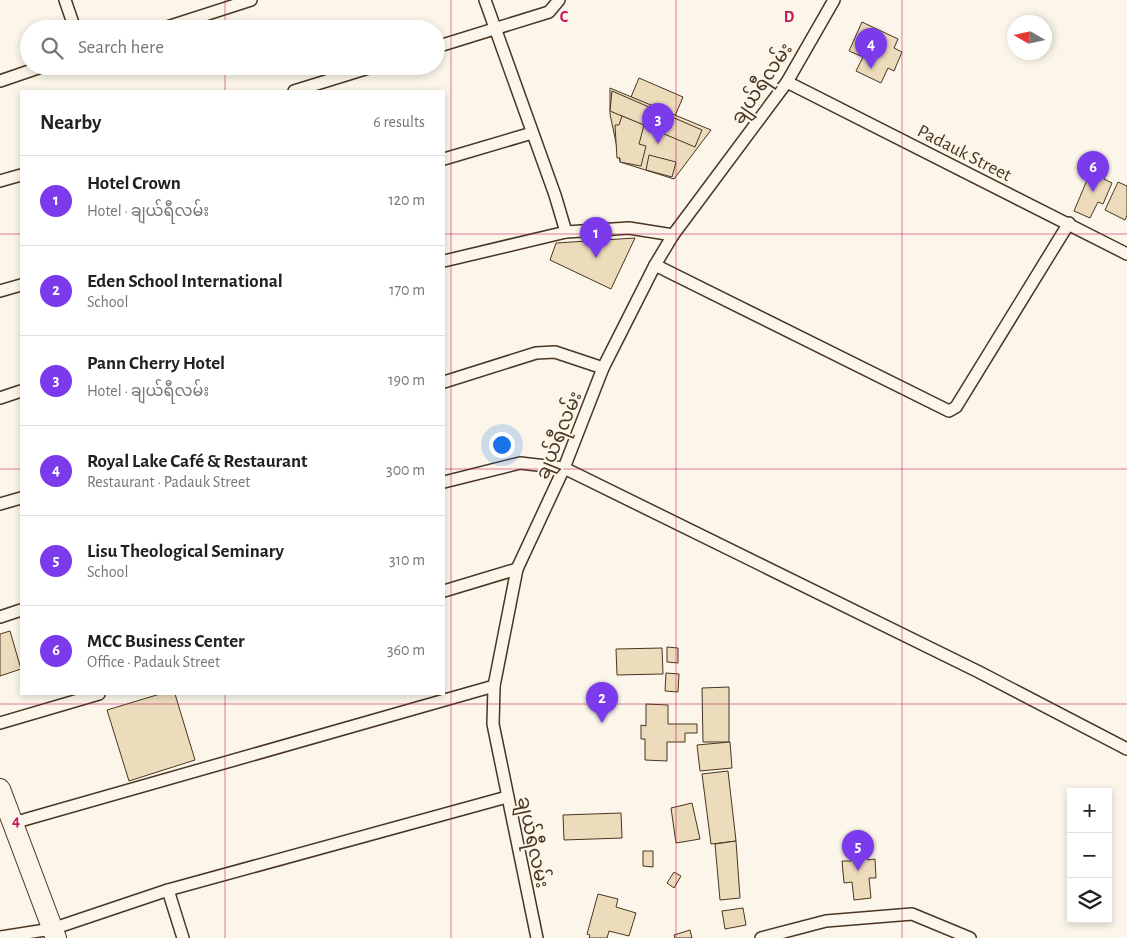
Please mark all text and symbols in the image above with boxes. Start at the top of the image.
text: C [560,9,569,25]
text: D [784,9,795,25]
north arrow [1007,15,1052,60]
search box [20,20,445,75]
pin: 4 [855,28,887,69]
icon: search [38,34,66,62]
street label: ချယ်ရီလမ်း [723,37,800,131]
text: Search here [78,38,164,57]
pin: 3 [642,103,674,144]
text: Nearby [40,112,101,133]
text: 6 results [373,114,425,130]
street label: Padauk Street [914,121,1015,185]
pin: 6 [1077,151,1109,192]
text: Hotel Crown [87,174,181,193]
text: 1 [53,192,59,208]
text: 120 m [388,192,425,208]
text: Hotel · ချယ်ရီလမ်း [87,203,209,219]
pin: 1 [580,217,612,258]
text: Eden School International [87,272,283,291]
text: 2 [52,282,60,298]
text: 170 m [389,282,425,298]
text: School [87,294,128,310]
text: Pann Cherry Hotel [87,354,225,373]
text: 3 [53,372,59,388]
text: 190 m [388,372,425,388]
text: Hotel · ချယ်ရီလမ်း [87,383,209,399]
street label: ချယ်ရီလမ်း [528,387,590,484]
your location [489,432,515,458]
text: Royal Lake Café & Restaurant [87,452,307,471]
text: 4 [52,462,60,478]
text: 300 m [386,462,425,478]
text: Restaurant · Padauk Street [87,474,250,490]
text: Lisu Theological Seminary [87,542,284,561]
text: 5 [53,552,59,568]
text: 310 m [389,552,425,568]
text: School [87,564,128,580]
text: MCC Business Center [87,632,245,651]
text: 6 [52,642,60,658]
text: 360 m [387,642,425,658]
text: Office · Padauk Street [87,654,220,670]
pin: 2 [586,682,618,723]
map controls [1067,788,1112,923]
button: + [1067,788,1112,833]
street label: ချယ်ရီလမ်း [509,794,557,891]
text: 4 [12,813,20,829]
pin: 5 [842,830,874,871]
button: − [1067,833,1112,878]
button: layers [1067,878,1112,923]

